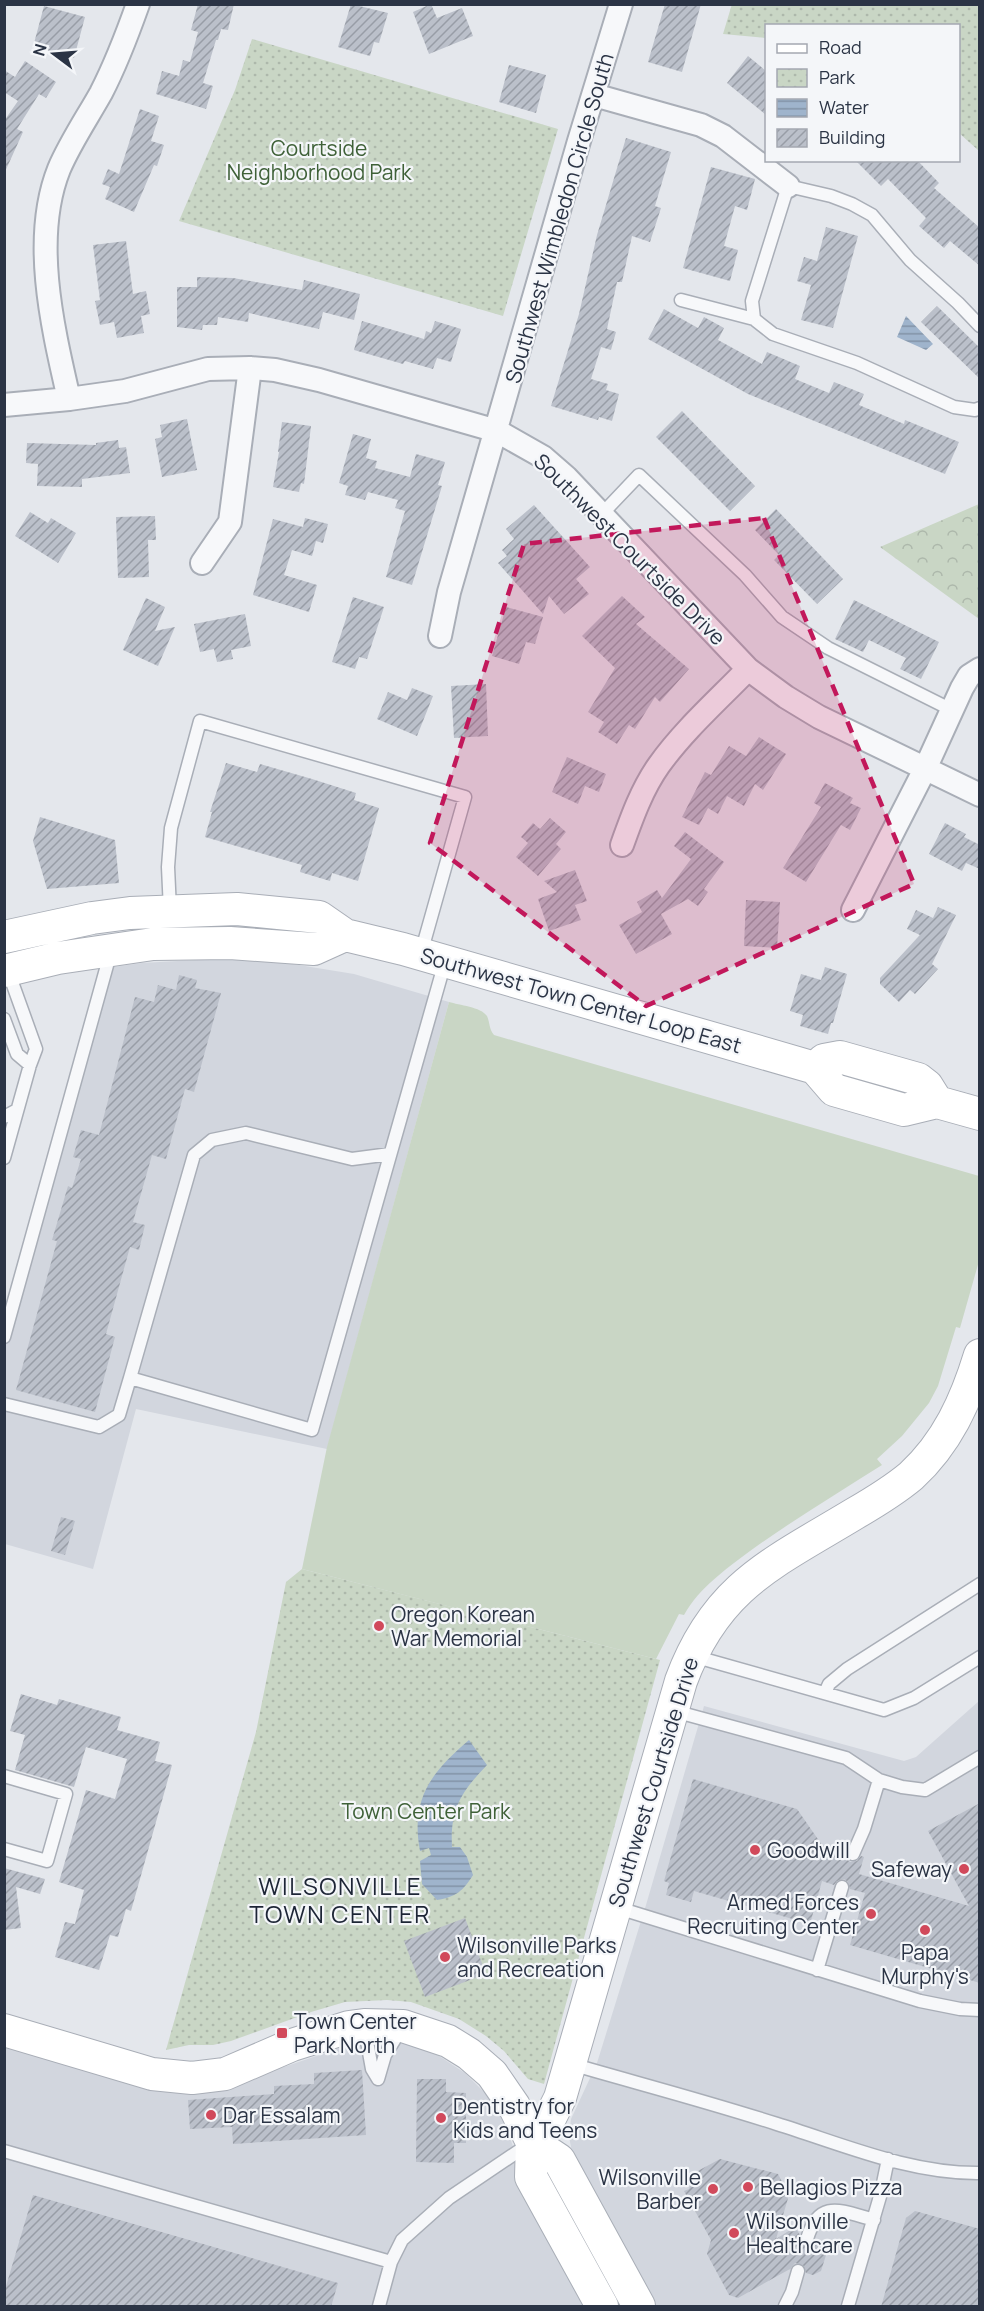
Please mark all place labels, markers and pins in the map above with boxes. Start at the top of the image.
place label: Oregon Korean War Memorial [391,1600,535,1652]
marker: Oregon Korean War Memorial [372,1619,386,1633]
place label: Goodwill [767,1836,850,1864]
marker: Goodwill [748,1843,762,1857]
place label: Safeway [871,1855,952,1883]
marker: Safeway [957,1862,971,1876]
place label: Armed Forces Recruiting Center [687,1888,859,1940]
marker: Armed Forces Recruiting Center [864,1907,878,1921]
marker: Papa Murphy's [918,1923,932,1937]
place label: Wilsonville Parks and Recreation [457,1931,616,1983]
place label: Papa Murphy's [881,1938,969,1990]
marker: Wilsonville Parks and Recreation [438,1950,452,1964]
place label: Town Center Park North [294,2007,417,2059]
marker: Town Center Park North [275,2026,289,2040]
place label: Dentistry for Kids and Teens [453,2092,597,2144]
place label: Dar Essalam [223,2101,341,2129]
marker: Dar Essalam [204,2108,218,2122]
marker: Dentistry for Kids and Teens [434,2111,448,2125]
place label: Wilsonville Barber [598,2163,701,2215]
place label: Bellagios Pizza [760,2173,902,2201]
marker: Bellagios Pizza [741,2180,755,2194]
marker: Wilsonville Barber [706,2182,720,2196]
place label: Wilsonville Healthcare [746,2207,853,2259]
marker: Wilsonville Healthcare [727,2226,741,2240]

